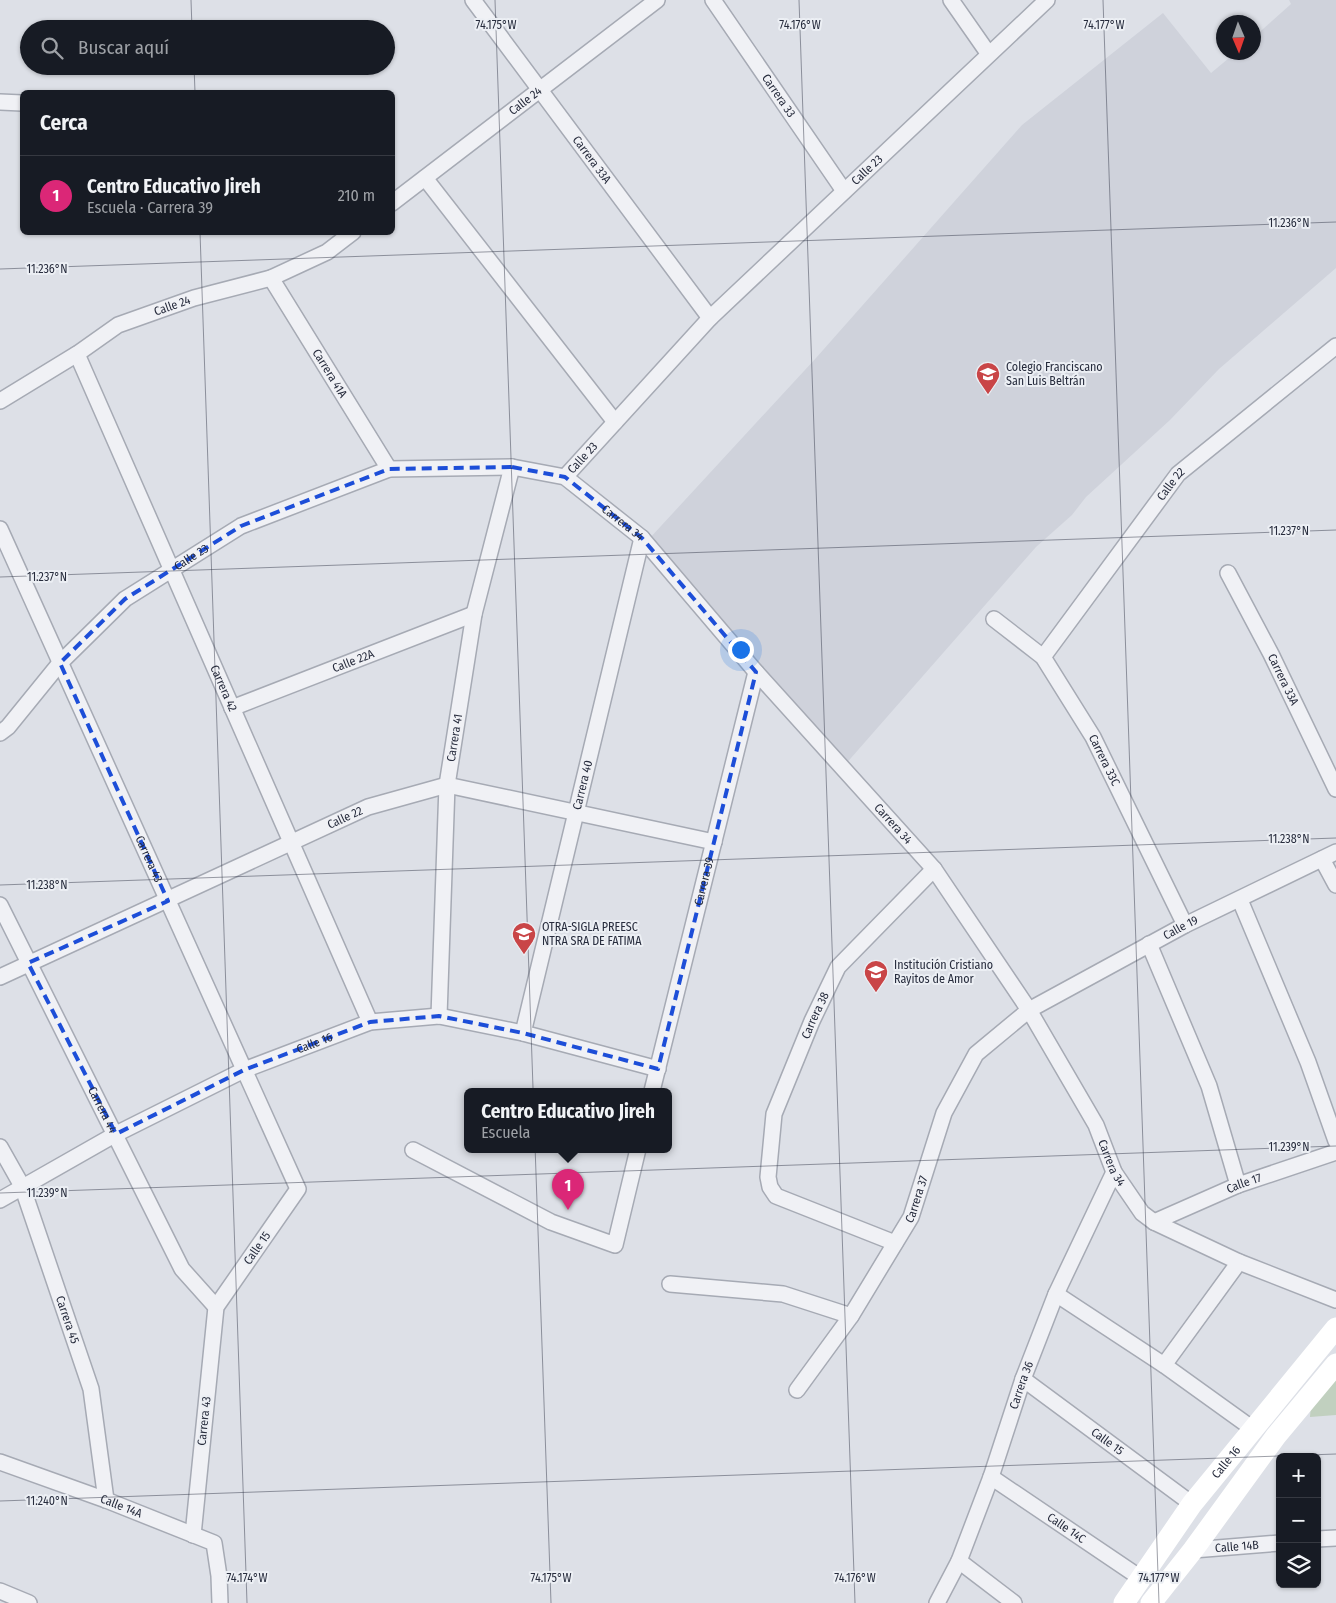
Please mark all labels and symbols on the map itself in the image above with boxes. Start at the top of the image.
north arrow [1216,15,1261,60]
text: 74.175°W [476,18,517,32]
text: 74.176°W [779,18,821,32]
text: 74.177°W [1084,18,1124,32]
street label: Carrera 33 [759,71,798,120]
street label: Calle 24 [506,84,545,118]
street label: Carrera 33A [570,133,615,187]
street label: Calle 23 [849,152,885,188]
text: 11.236°N [1268,216,1310,230]
text: 11.236°N [26,262,68,276]
street label: Calle 24 [152,293,193,319]
street label: Carrera 41A [310,346,351,401]
place label: Colegio Franciscano San Luis Beltrán [1006,360,1103,388]
school or university icon: Colegio Franciscano San Luis Beltrán [975,361,1001,395]
street label: Calle 23 [565,439,600,476]
street label: Calle 22 [1154,465,1187,503]
street label: Carrera 34 [599,502,647,544]
text: 11.237°N [1269,524,1309,538]
street label: Calle 23 [172,541,211,573]
text: 11.237°N [27,570,67,584]
your location [728,637,754,663]
street label: Calle 22A [330,646,377,675]
street label: Carrera 33A [1265,651,1302,708]
street label: Carrera 42 [207,663,240,714]
street label: Carrera 41 [444,713,465,763]
street label: Carrera 33C [1086,732,1123,788]
street label: Carrera 40 [570,759,595,811]
street label: Carrera 34 [871,801,915,847]
street label: Calle 22 [325,803,365,832]
text: 11.238°N [1268,832,1310,846]
street label: Carrera 43 [132,833,166,884]
street label: Carrera 39 [691,855,717,907]
text: 11.238°N [26,878,68,892]
street label: Calle 19 [1161,913,1200,943]
place label: OTRA-SIGLA PREESC NTRA SRA DE FATIMA [542,920,642,948]
school or university icon: OTRA-SIGLA PREESC NTRA SRA DE FATIMA [511,921,537,955]
place label: Institución Cristiano Rayitos de Amor [894,958,993,986]
school or university icon: Institución Cristiano Rayitos de Amor [863,959,889,993]
street label: Carrera 38 [798,990,832,1041]
street label: Calle 16 [295,1030,335,1056]
street label: Carrera 44 [85,1084,120,1136]
street label: Carrera 34 [1095,1138,1129,1189]
text: 11.239°N [1268,1140,1310,1154]
pin: 1 [552,1169,584,1210]
street label: Calle 17 [1224,1171,1263,1196]
street label: Carrera 37 [902,1174,931,1226]
text: 11.239°N [26,1186,68,1200]
street label: Calle 15 [241,1228,274,1267]
street label: Carrera 45 [53,1294,82,1346]
street label: Carrera 36 [1007,1359,1036,1411]
street label: Carrera 43 [194,1396,214,1446]
street label: Calle 15 [1088,1425,1127,1458]
street label: Calle 16 [1209,1443,1243,1481]
street label: Calle 14A [99,1492,145,1521]
text: 11.240°N [26,1494,68,1508]
street label: Calle 14C [1045,1510,1088,1546]
street label: Calle 14B [1214,1538,1260,1555]
text: 74.174°W [226,1571,268,1585]
text: 74.175°W [531,1571,572,1585]
text: 74.176°W [834,1571,876,1585]
text: 74.177°W [1139,1571,1179,1585]

